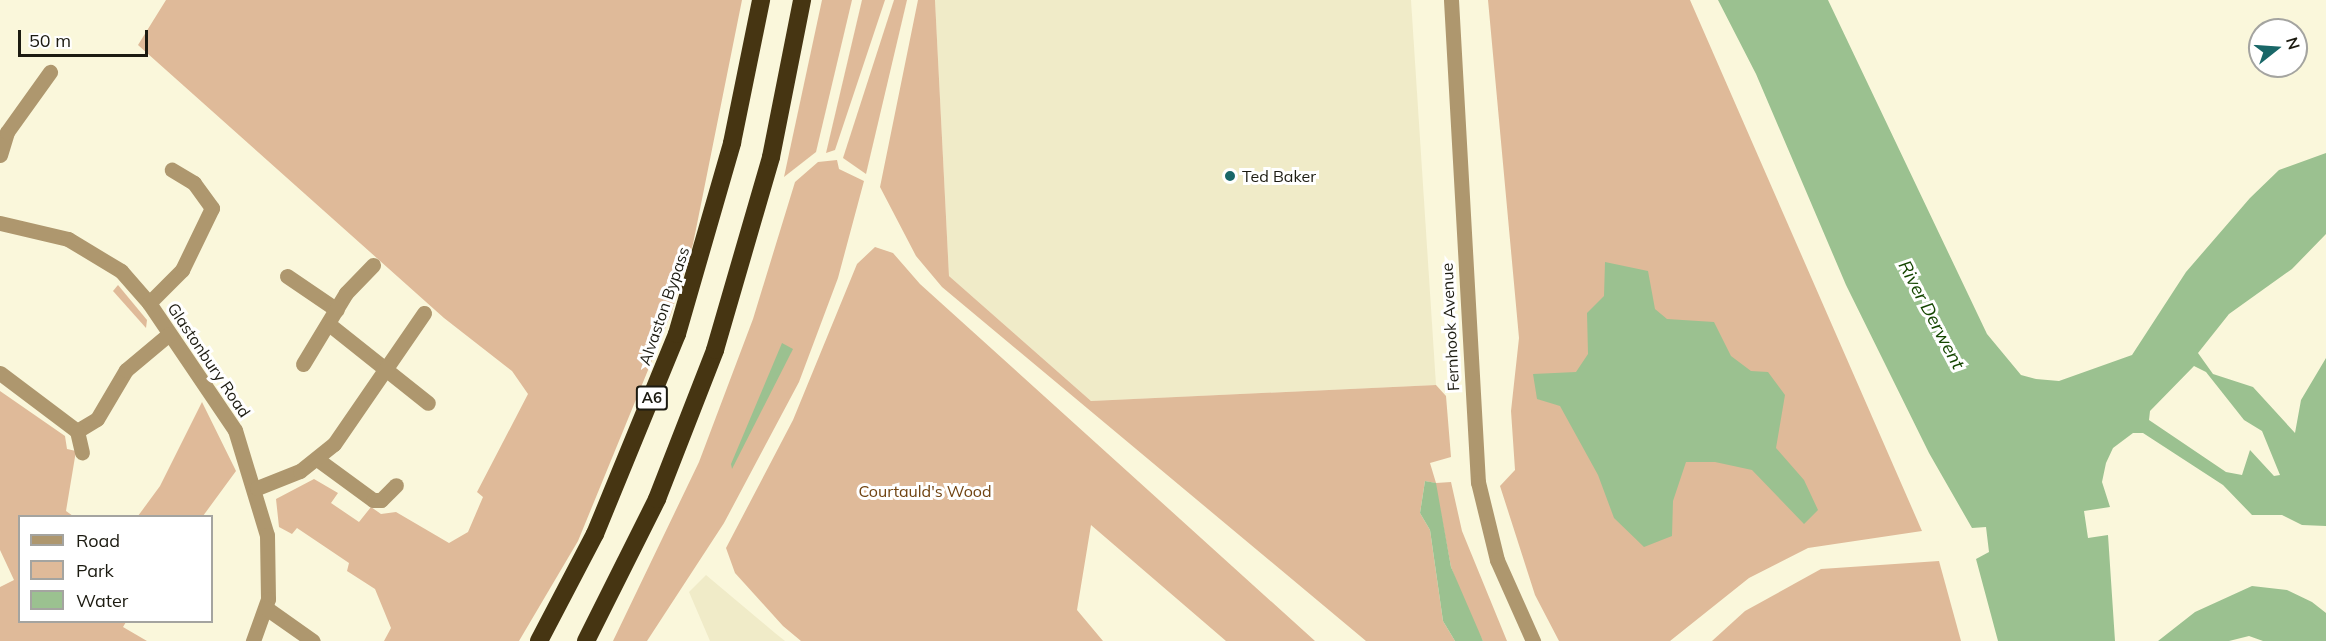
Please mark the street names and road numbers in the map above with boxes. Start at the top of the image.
street label: Alvaston Bypass [635,244,693,368]
street label: Fernhook Avenue [1437,262,1463,392]
street label: Glastonbury Road [164,299,254,421]
road number: A6 [636,386,668,410]

